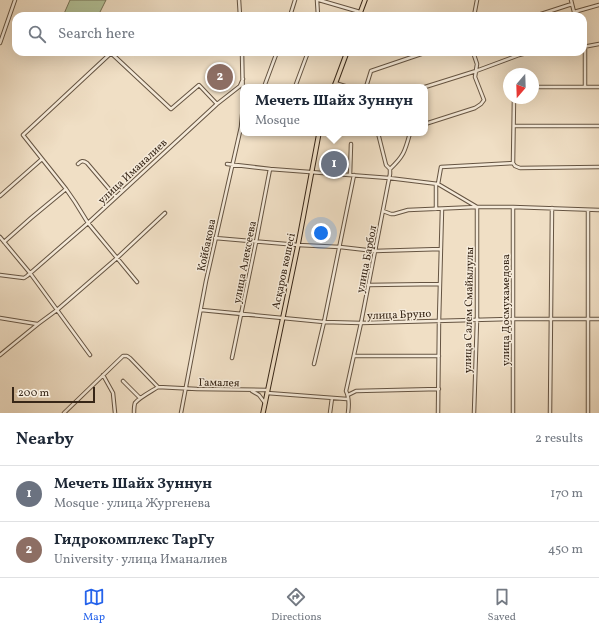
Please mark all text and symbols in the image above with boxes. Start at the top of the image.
search box [12,12,587,56]
icon: search [26,23,48,45]
text: Search here [58,24,135,45]
pin: 2 [207,62,233,92]
north arrow [503,68,539,104]
popup [240,84,428,136]
text: Мечеть Шайх Зуннун [255,91,413,112]
text: Mosque [255,112,300,130]
street label: улица Иманалиев [95,136,171,208]
pin: 1 [321,149,347,179]
street label: Койбакова [195,217,220,273]
street label: улица Алексеева [230,219,261,305]
your location [311,223,331,243]
street label: улица Барбол [354,224,381,294]
street label: Асқаров көшесі [269,232,300,311]
street label: улица Салем Смайылулы [461,246,478,373]
street label: улица Досмухамедова [499,254,514,366]
street label: улица Бруно [367,307,432,324]
street label: Гамалея [198,376,240,391]
scale bar [12,385,95,404]
text: 200 m [18,386,49,401]
text: Nearby [16,428,74,451]
text: 2 results [535,430,583,448]
text: Мечеть Шайх Зуннун [54,474,212,495]
text: 1 [26,485,32,503]
text: 170 m [550,485,583,503]
text: Mosque · улица Жургенева [54,495,211,513]
text: Гидрокомплекс ТарГу [54,530,214,551]
text: 2 [26,541,32,559]
text: 450 m [548,541,583,559]
text: University · улица Иманалиев [54,551,227,569]
tab: Map [83,586,105,625]
tab: Directions [271,586,322,625]
tab: Saved [488,586,516,625]

